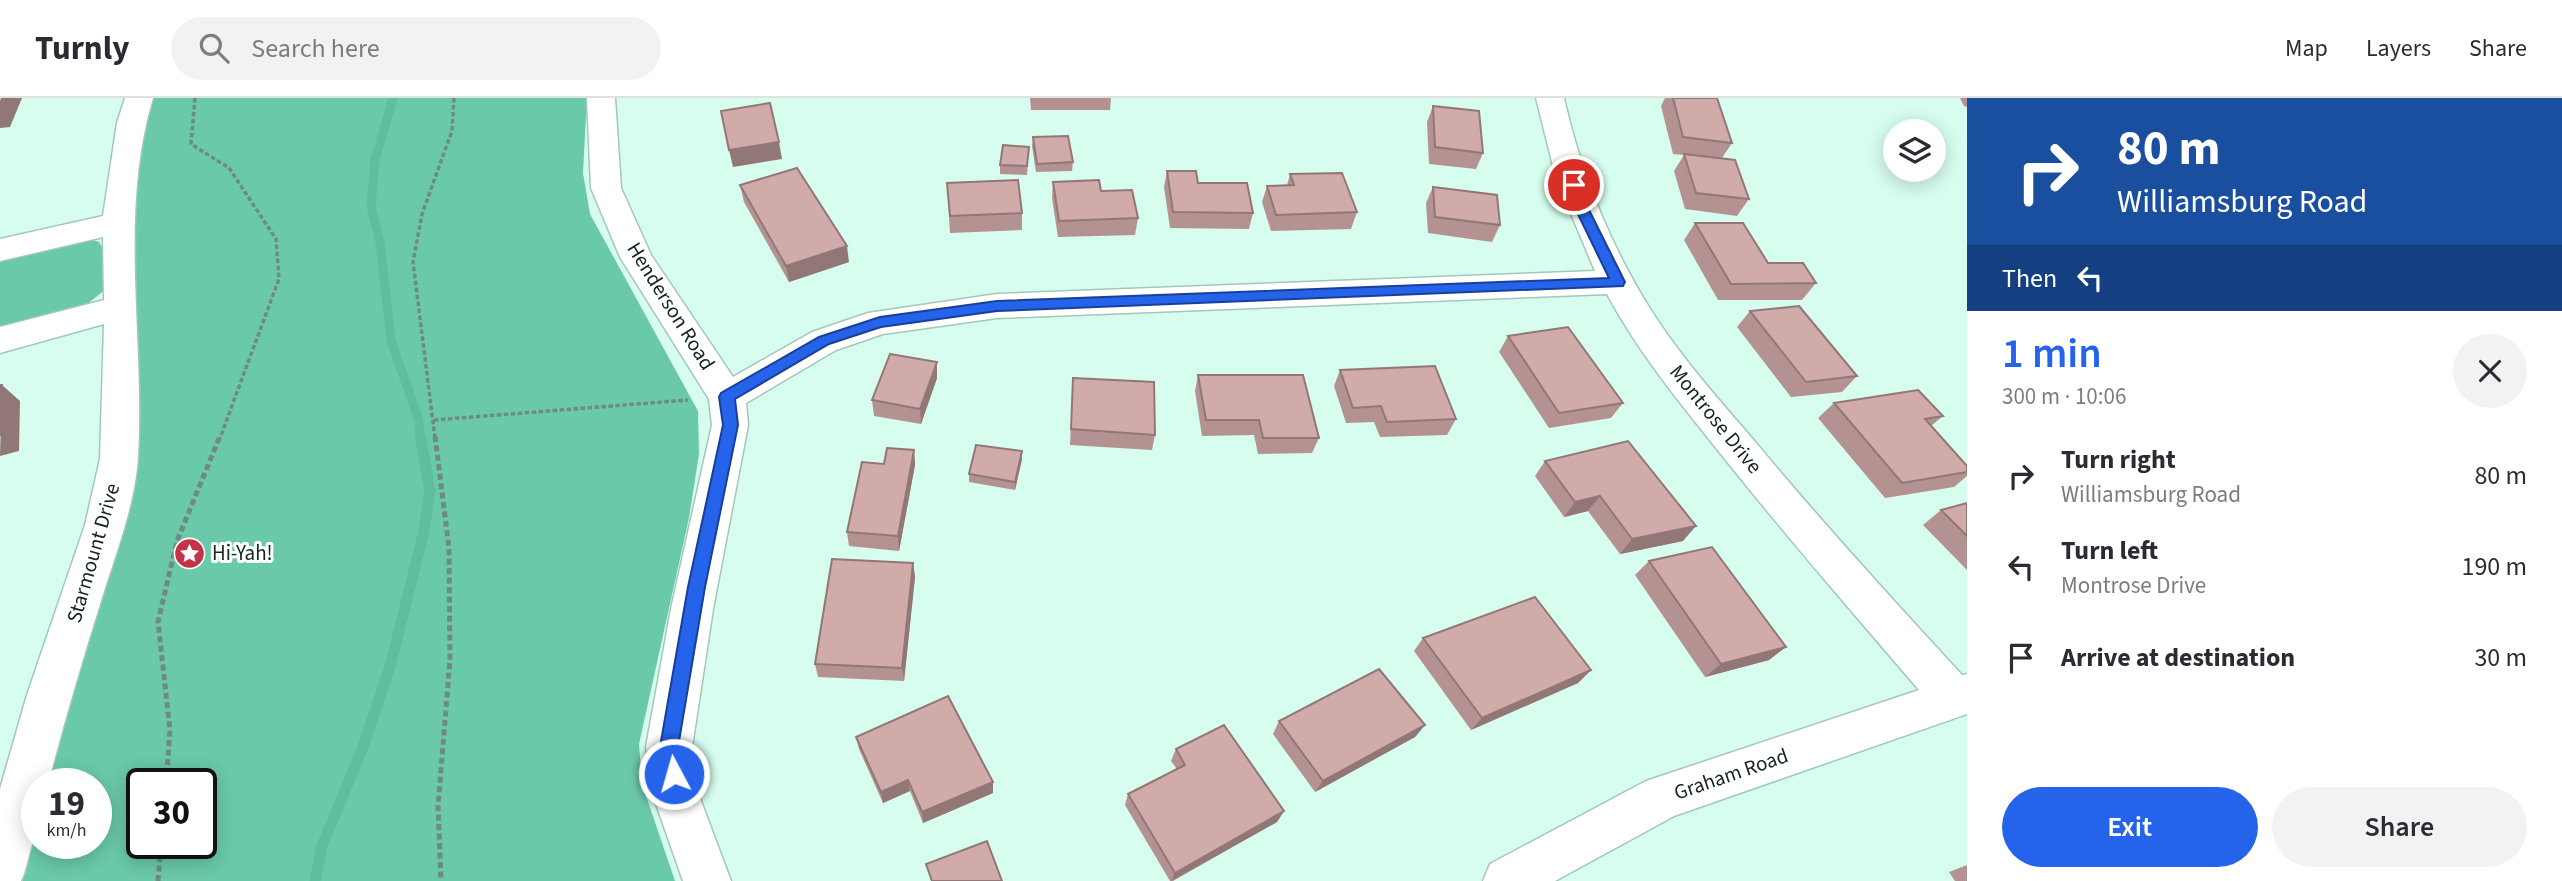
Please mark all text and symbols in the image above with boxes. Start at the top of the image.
search box [171,17,661,80]
text: Turnly [35,25,129,72]
icon: search [195,29,233,67]
text: Search here [251,30,380,67]
text: Map [2285,31,2328,66]
text: Layers [2366,31,2431,66]
text: Share [2469,31,2527,66]
text: 80 m [2117,114,2221,184]
map controls [1883,119,1946,182]
button: layers [1883,119,1946,182]
icon: right [2002,126,2093,217]
pin [1544,155,1604,215]
icon: arrive [1555,166,1593,204]
text: Williamsburg Road [2117,179,2367,225]
street label: Henderson Road [620,236,722,376]
icon: left [2071,259,2109,297]
text: Then [2002,260,2057,297]
text: 1 min [2002,324,2102,384]
button: close [2453,334,2527,408]
street label: Montrose Drive [1663,358,1769,480]
text: 300 m · 10:06 [2002,380,2126,413]
text: Turn right [2061,441,2176,478]
icon: right [2002,457,2040,495]
text: 80 m [2474,457,2527,494]
text: Williamsburg Road [2061,478,2241,511]
street label: Starmount Drive [59,480,127,626]
text: Turn left [2061,532,2158,569]
place icon: Hi-Yah! [172,536,206,570]
place label: Hi-Yah! [212,538,273,568]
icon: left [2002,548,2040,586]
text: 190 m [2461,548,2527,585]
text: Montrose Drive [2061,569,2206,602]
icon: arrive [2002,639,2040,677]
text: Arrive at destination [2061,639,2295,676]
text: 30 m [2474,639,2527,676]
position arrow [637,737,711,811]
street label: Graham Road [1670,740,1792,808]
speed limit sign: 30 [126,768,217,859]
text: 19 [48,779,85,829]
button: Exit [2002,787,2258,867]
button: Share [2272,787,2527,867]
text: km/h [47,818,86,843]

